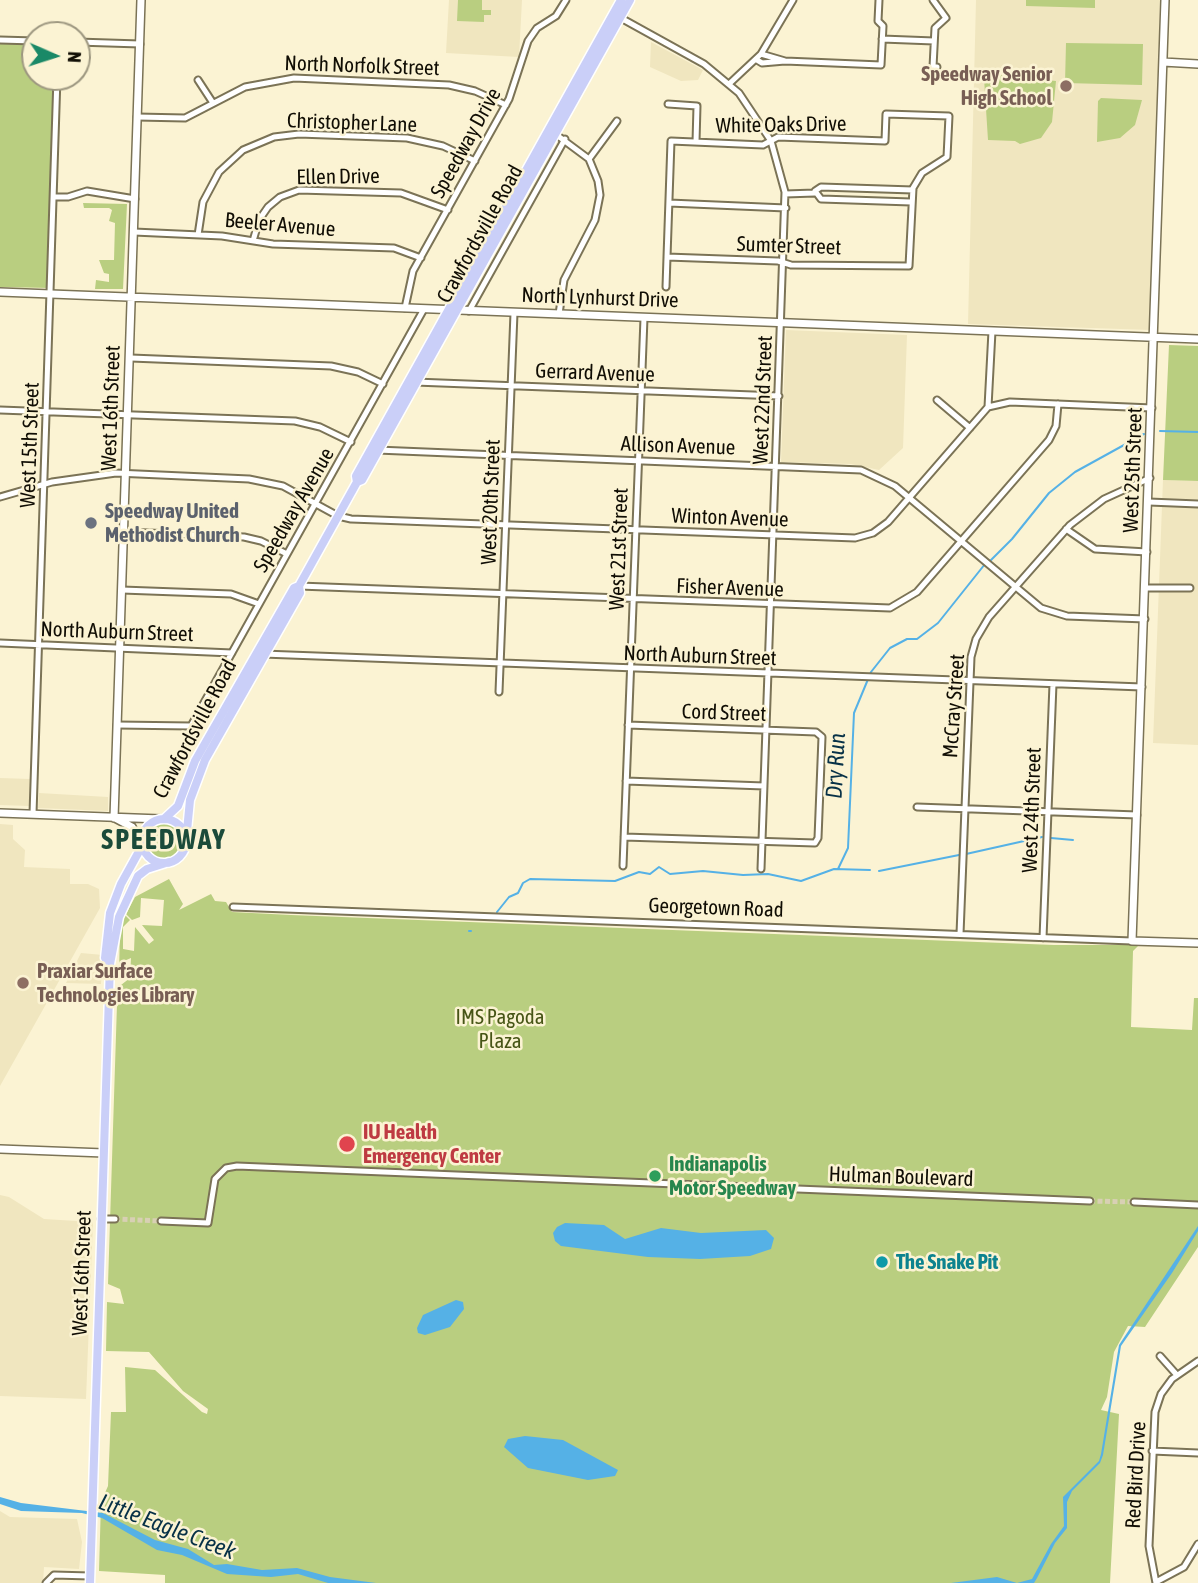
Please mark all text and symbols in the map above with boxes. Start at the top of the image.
north arrow [21,21,91,91]
text: N [64,51,86,63]
street label: North Norfolk Street [284,51,440,81]
place label: Speedway Senior High School [921,61,1052,111]
marker: Speedway Senior High School [1058,78,1074,94]
street label: Speedway Drive [425,84,507,202]
street label: Christopher Lane [287,108,417,138]
street label: White Oaks Drive [715,111,847,139]
street label: Crawfordsville Road [432,161,528,307]
street label: Ellen Drive [296,164,380,190]
street label: Beeler Avenue [224,208,336,242]
street label: Sumter Street [736,232,842,260]
street label: North Lynhurst Drive [521,283,679,313]
street label: West 22nd Street [748,335,778,465]
street label: West 16th Street [96,345,126,471]
street label: Gerrard Avenue [535,358,655,388]
street label: West 15th Street [15,382,45,508]
street label: West 25th Street [1118,407,1148,533]
street label: Allison Avenue [620,431,736,461]
street label: West 20th Street [476,439,506,565]
street label: Speedway Avenue [248,443,340,577]
street label: West 21st Street [604,487,634,611]
place label: Speedway United Methodist Church [105,498,240,548]
street label: Winton Avenue [671,503,789,533]
marker: Speedway United Methodist Church [83,515,99,531]
street label: Fisher Avenue [676,574,784,602]
street label: North Auburn Street [40,617,194,647]
street label: North Auburn Street [623,641,777,671]
street label: McCray Street [938,653,970,759]
street label: Crawfordsville Road [148,655,242,803]
street label: Cord Street [681,699,767,727]
water label: Dry Run [820,732,852,800]
street label: West 24th Street [1017,747,1047,873]
district label: SPEEDWAY [102,823,226,857]
street label: Georgetown Road [648,893,784,923]
place label: Praxiar Surface Technologies Library [37,958,195,1008]
marker: Praxiar Surface Technologies Library [15,975,31,991]
park label: IMS Pagoda Plaza [456,1004,544,1054]
place label: IU Health Emergency Center [363,1119,501,1169]
marker: IU Health Emergency Center [337,1134,357,1154]
place label: Indianapolis Motor Speedway [669,1151,796,1201]
street label: Hulman Boulevard [828,1162,974,1192]
marker: Indianapolis Motor Speedway [647,1168,663,1184]
street label: West 16th Street [67,1210,97,1336]
place label: The Snake Pit [896,1249,998,1275]
marker: The Snake Pit [874,1254,890,1270]
street label: Red Bird Drive [1121,1421,1151,1529]
water label: Little Eagle Creek [95,1488,239,1566]

